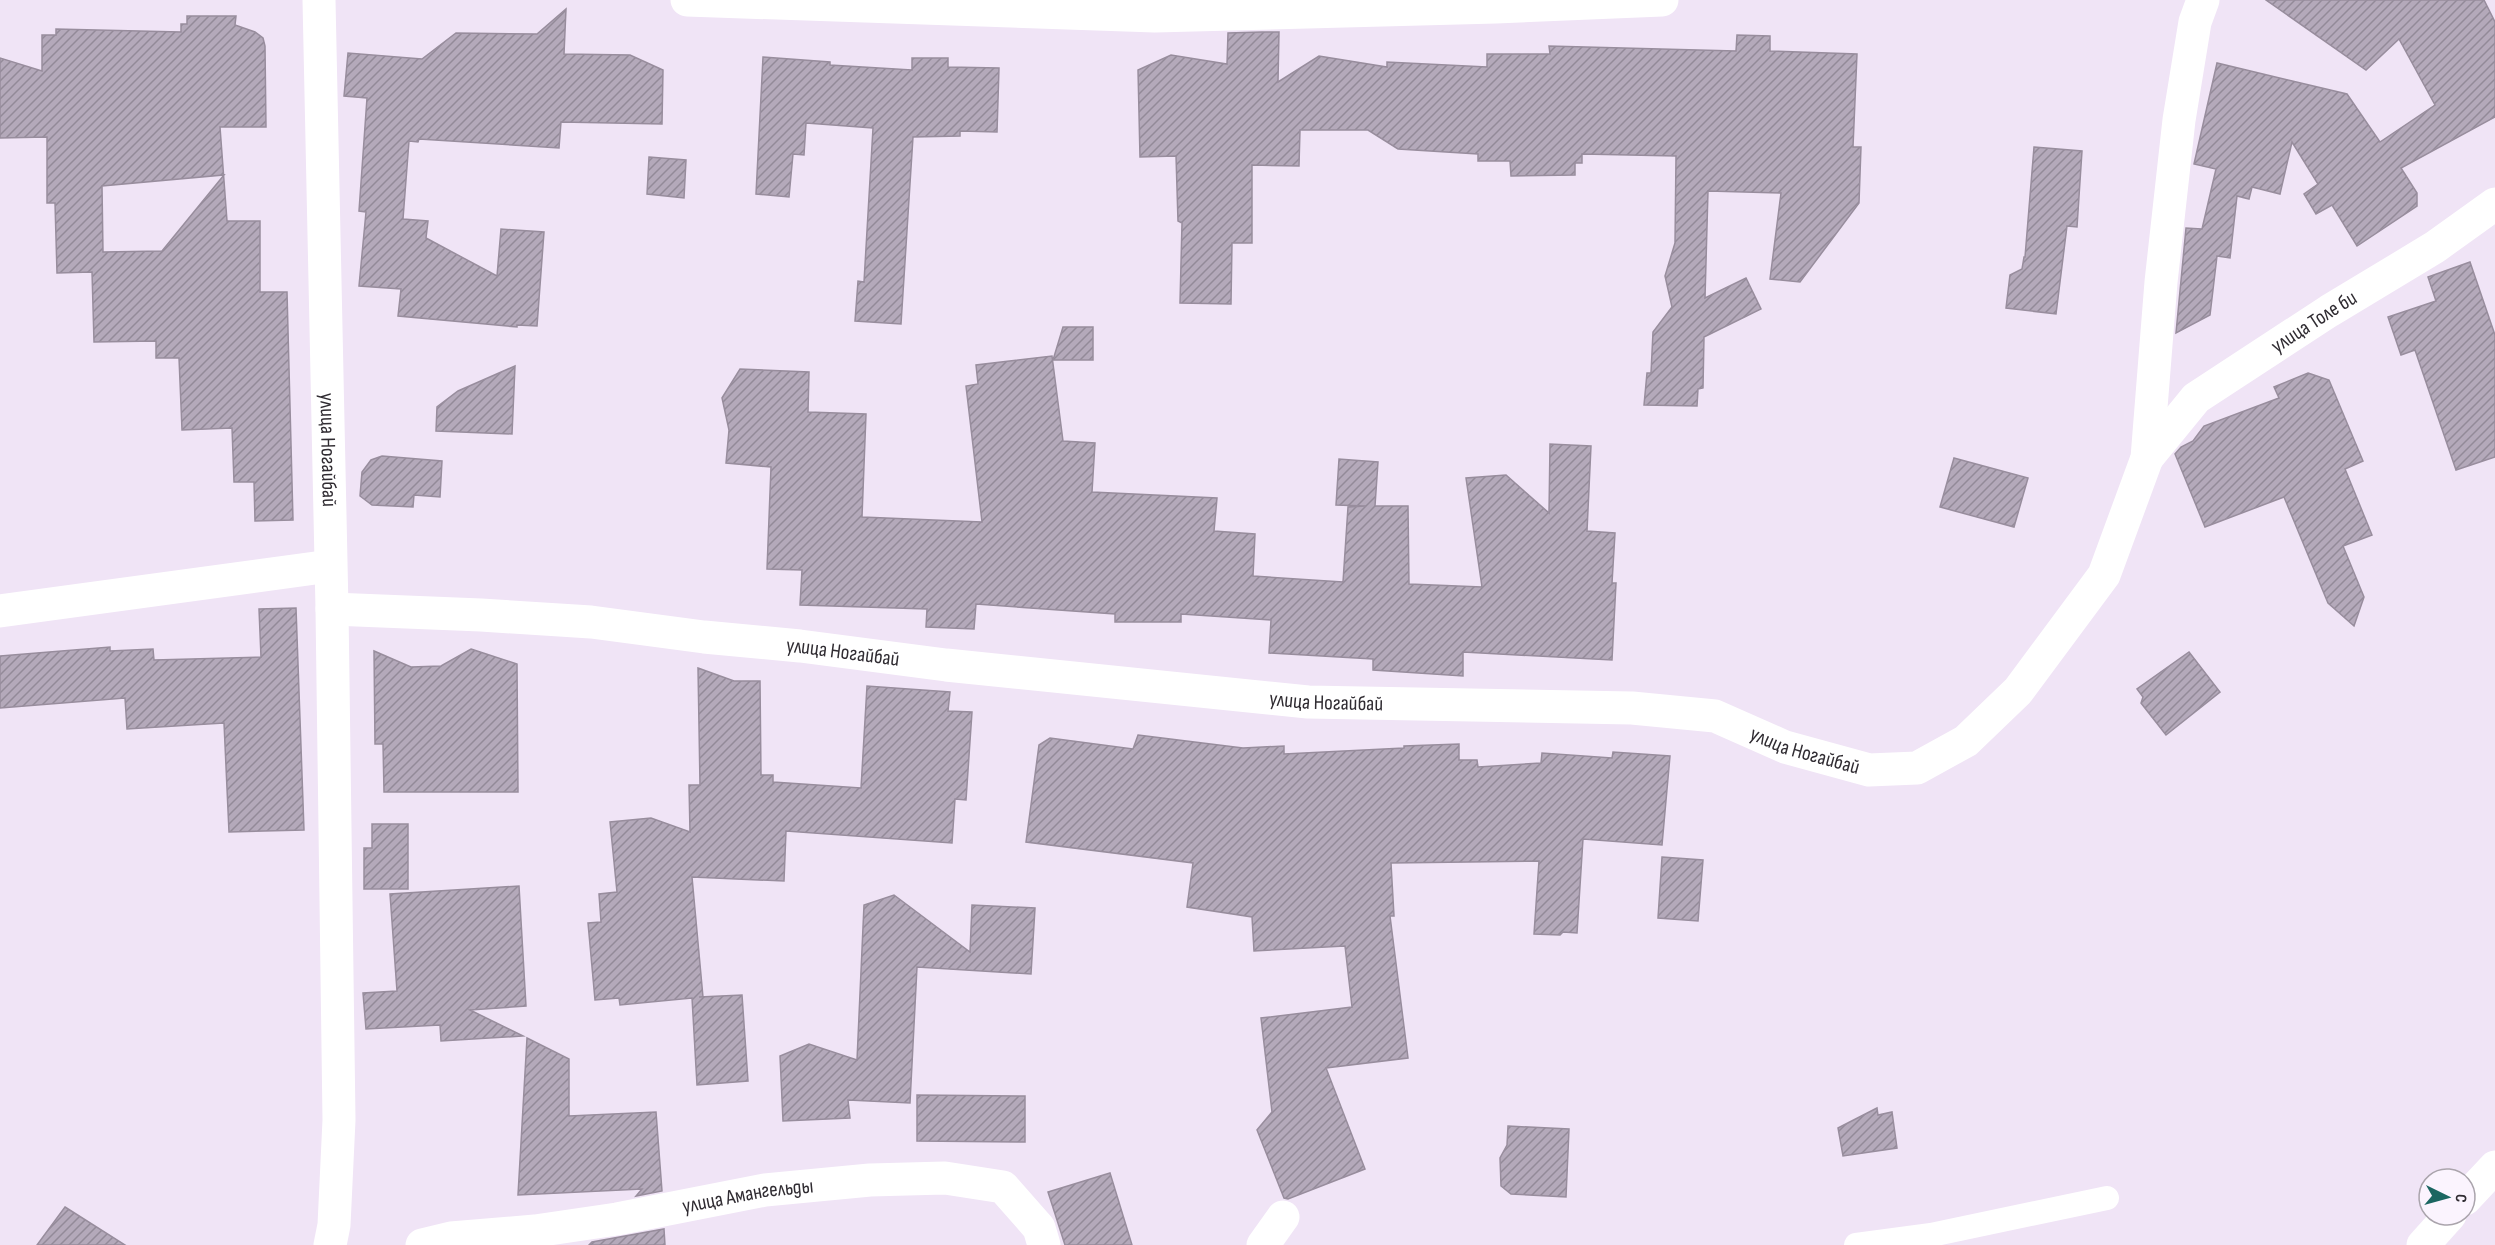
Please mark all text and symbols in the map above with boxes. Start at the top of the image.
street label: улица Толе би [2266,285,2361,358]
street label: улица Ногайбай [315,393,342,507]
street label: улица Ногайбай [785,632,901,671]
street label: улица Ногайбай [1268,686,1383,716]
street label: улица Ногайбай [1746,721,1863,779]
north arrow [2417,1167,2477,1227]
street label: улица Амангельды [680,1173,814,1218]
text: С [2451,1193,2470,1203]

